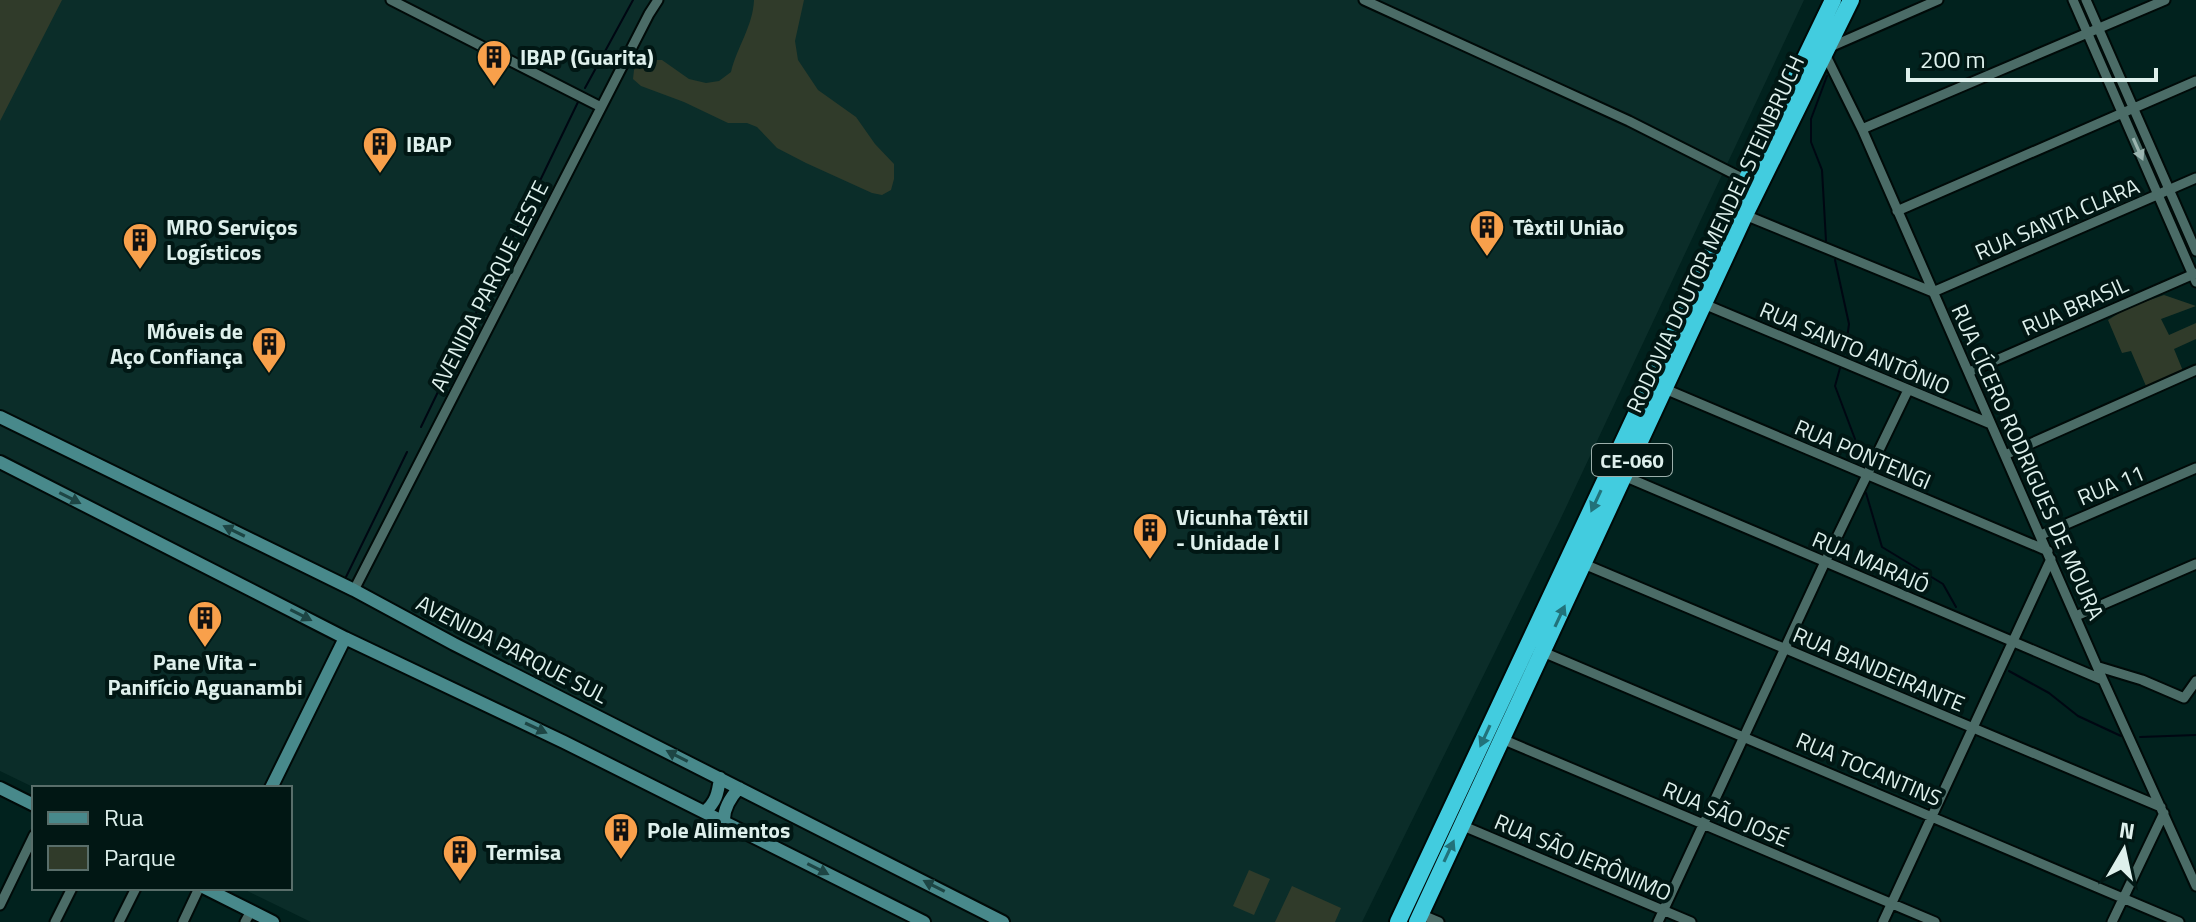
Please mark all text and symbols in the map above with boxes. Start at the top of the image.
scale bar [1908,32,2156,82]
building icon: IBAP (Guarita) [475,38,513,88]
place label: IBAP (Guarita) [520,40,654,74]
text: 200 m [1920,41,1986,77]
street label: RODOVIA DOUTOR MENDEL STEINBRUCH [1617,50,1813,418]
building icon: IBAP [361,125,399,175]
place label: IBAP [406,127,452,161]
one-way arrow [2131,137,2144,160]
street label: RUA SANTA CLARA [1969,169,2145,269]
street label: AVENIDA PARQUE LESTE [421,175,557,397]
building icon: Têxtil União [1468,208,1506,258]
place label: MRO Serviços Logísticos [166,210,298,269]
place label: Têxtil União [1513,210,1624,244]
building icon: MRO Serviços Logísticos [121,221,159,271]
street label: RUA BRASIL [2016,267,2134,345]
street label: RUA SANTO ANTÔNIO [1754,292,1956,404]
street label: RUA CÍCERO RODRIGUES DE MOURA [1943,299,2113,625]
place label: Móveis de Aço Confiança [110,314,243,373]
building icon: Móveis de Aço Confiança [250,325,288,375]
street label: RUA PONTENGI [1789,410,1937,498]
road number: CE-060 [1592,444,1672,476]
street label: RUA 11 [2072,456,2150,514]
one-way arrow [1589,489,1603,513]
one-way arrow [58,491,81,504]
place label: Vicunha Têxtil - Unidade I [1176,500,1309,559]
building icon: Vicunha Têxtil - Unidade I [1131,511,1169,561]
street label: RUA MARAJÓ [1807,522,1935,602]
one-way arrow [223,524,246,537]
street label: AVENIDA PARQUE SUL [410,586,614,712]
building icon: Pane Vita - Panifício Aguanambi [186,599,224,649]
one-way arrow [1553,604,1567,628]
one-way arrow [290,609,313,622]
street label: RUA BANDEIRANTE [1788,617,1970,721]
place label: Pane Vita - Panifício Aguanambi [107,645,303,704]
one-way arrow [524,721,547,735]
street label: RUA TOCANTINS [1791,723,1947,815]
one-way arrow [1478,725,1492,748]
one-way arrow [666,750,688,764]
street label: RUA SÃO JOSÉ [1657,772,1795,856]
legend [32,786,292,890]
text: Rua [104,799,143,835]
street label: RUA SÃO JERÔNIMO [1489,804,1677,910]
north arrow [2084,810,2164,890]
building icon: Pole Alimentos [602,811,640,861]
text: N [2117,812,2137,848]
place label: Pole Alimentos [647,813,790,847]
building icon: Termisa [441,833,479,883]
place label: Termisa [486,835,561,869]
text: Parque [104,839,176,875]
one-way arrow [1443,839,1456,863]
one-way arrow [807,863,830,876]
one-way arrow [922,880,945,893]

